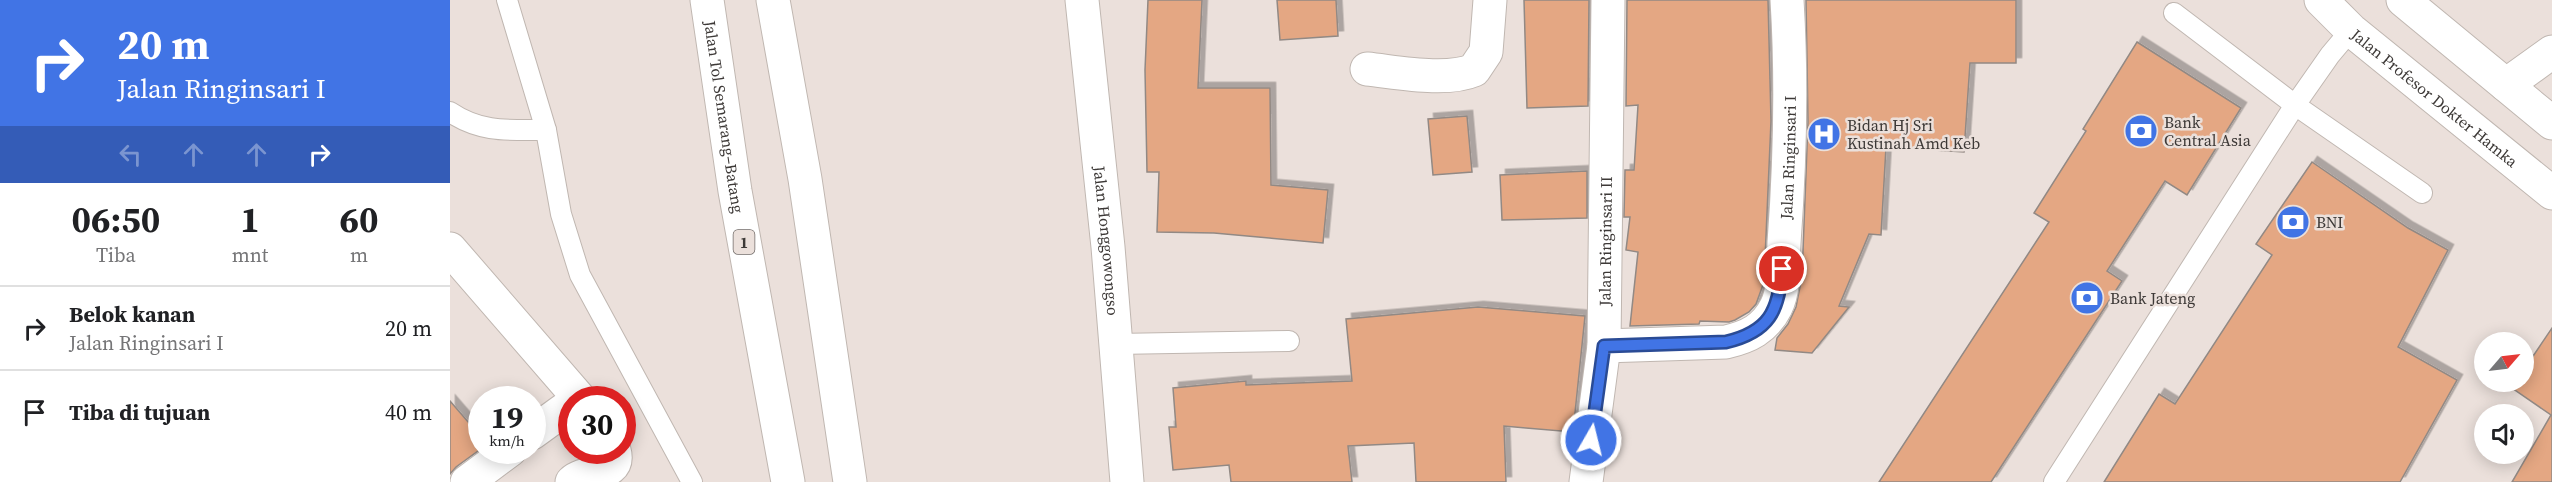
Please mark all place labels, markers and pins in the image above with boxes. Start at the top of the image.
place label: Bank Central Asia [2164,111,2252,151]
bank icon: Bank Central Asia [2123,113,2159,149]
place label: Bidan Hj Sri Kustinah Amd Keb [1847,114,1980,154]
hospital icon: Bidan Hj Sri Kustinah Amd Keb [1806,116,1842,152]
bank icon: BNI [2275,204,2311,240]
place label: BNI [2316,211,2343,233]
pin [1756,243,1807,294]
bank icon: Bank Jateng [2069,280,2105,316]
place label: Bank Jateng [2110,287,2195,309]

